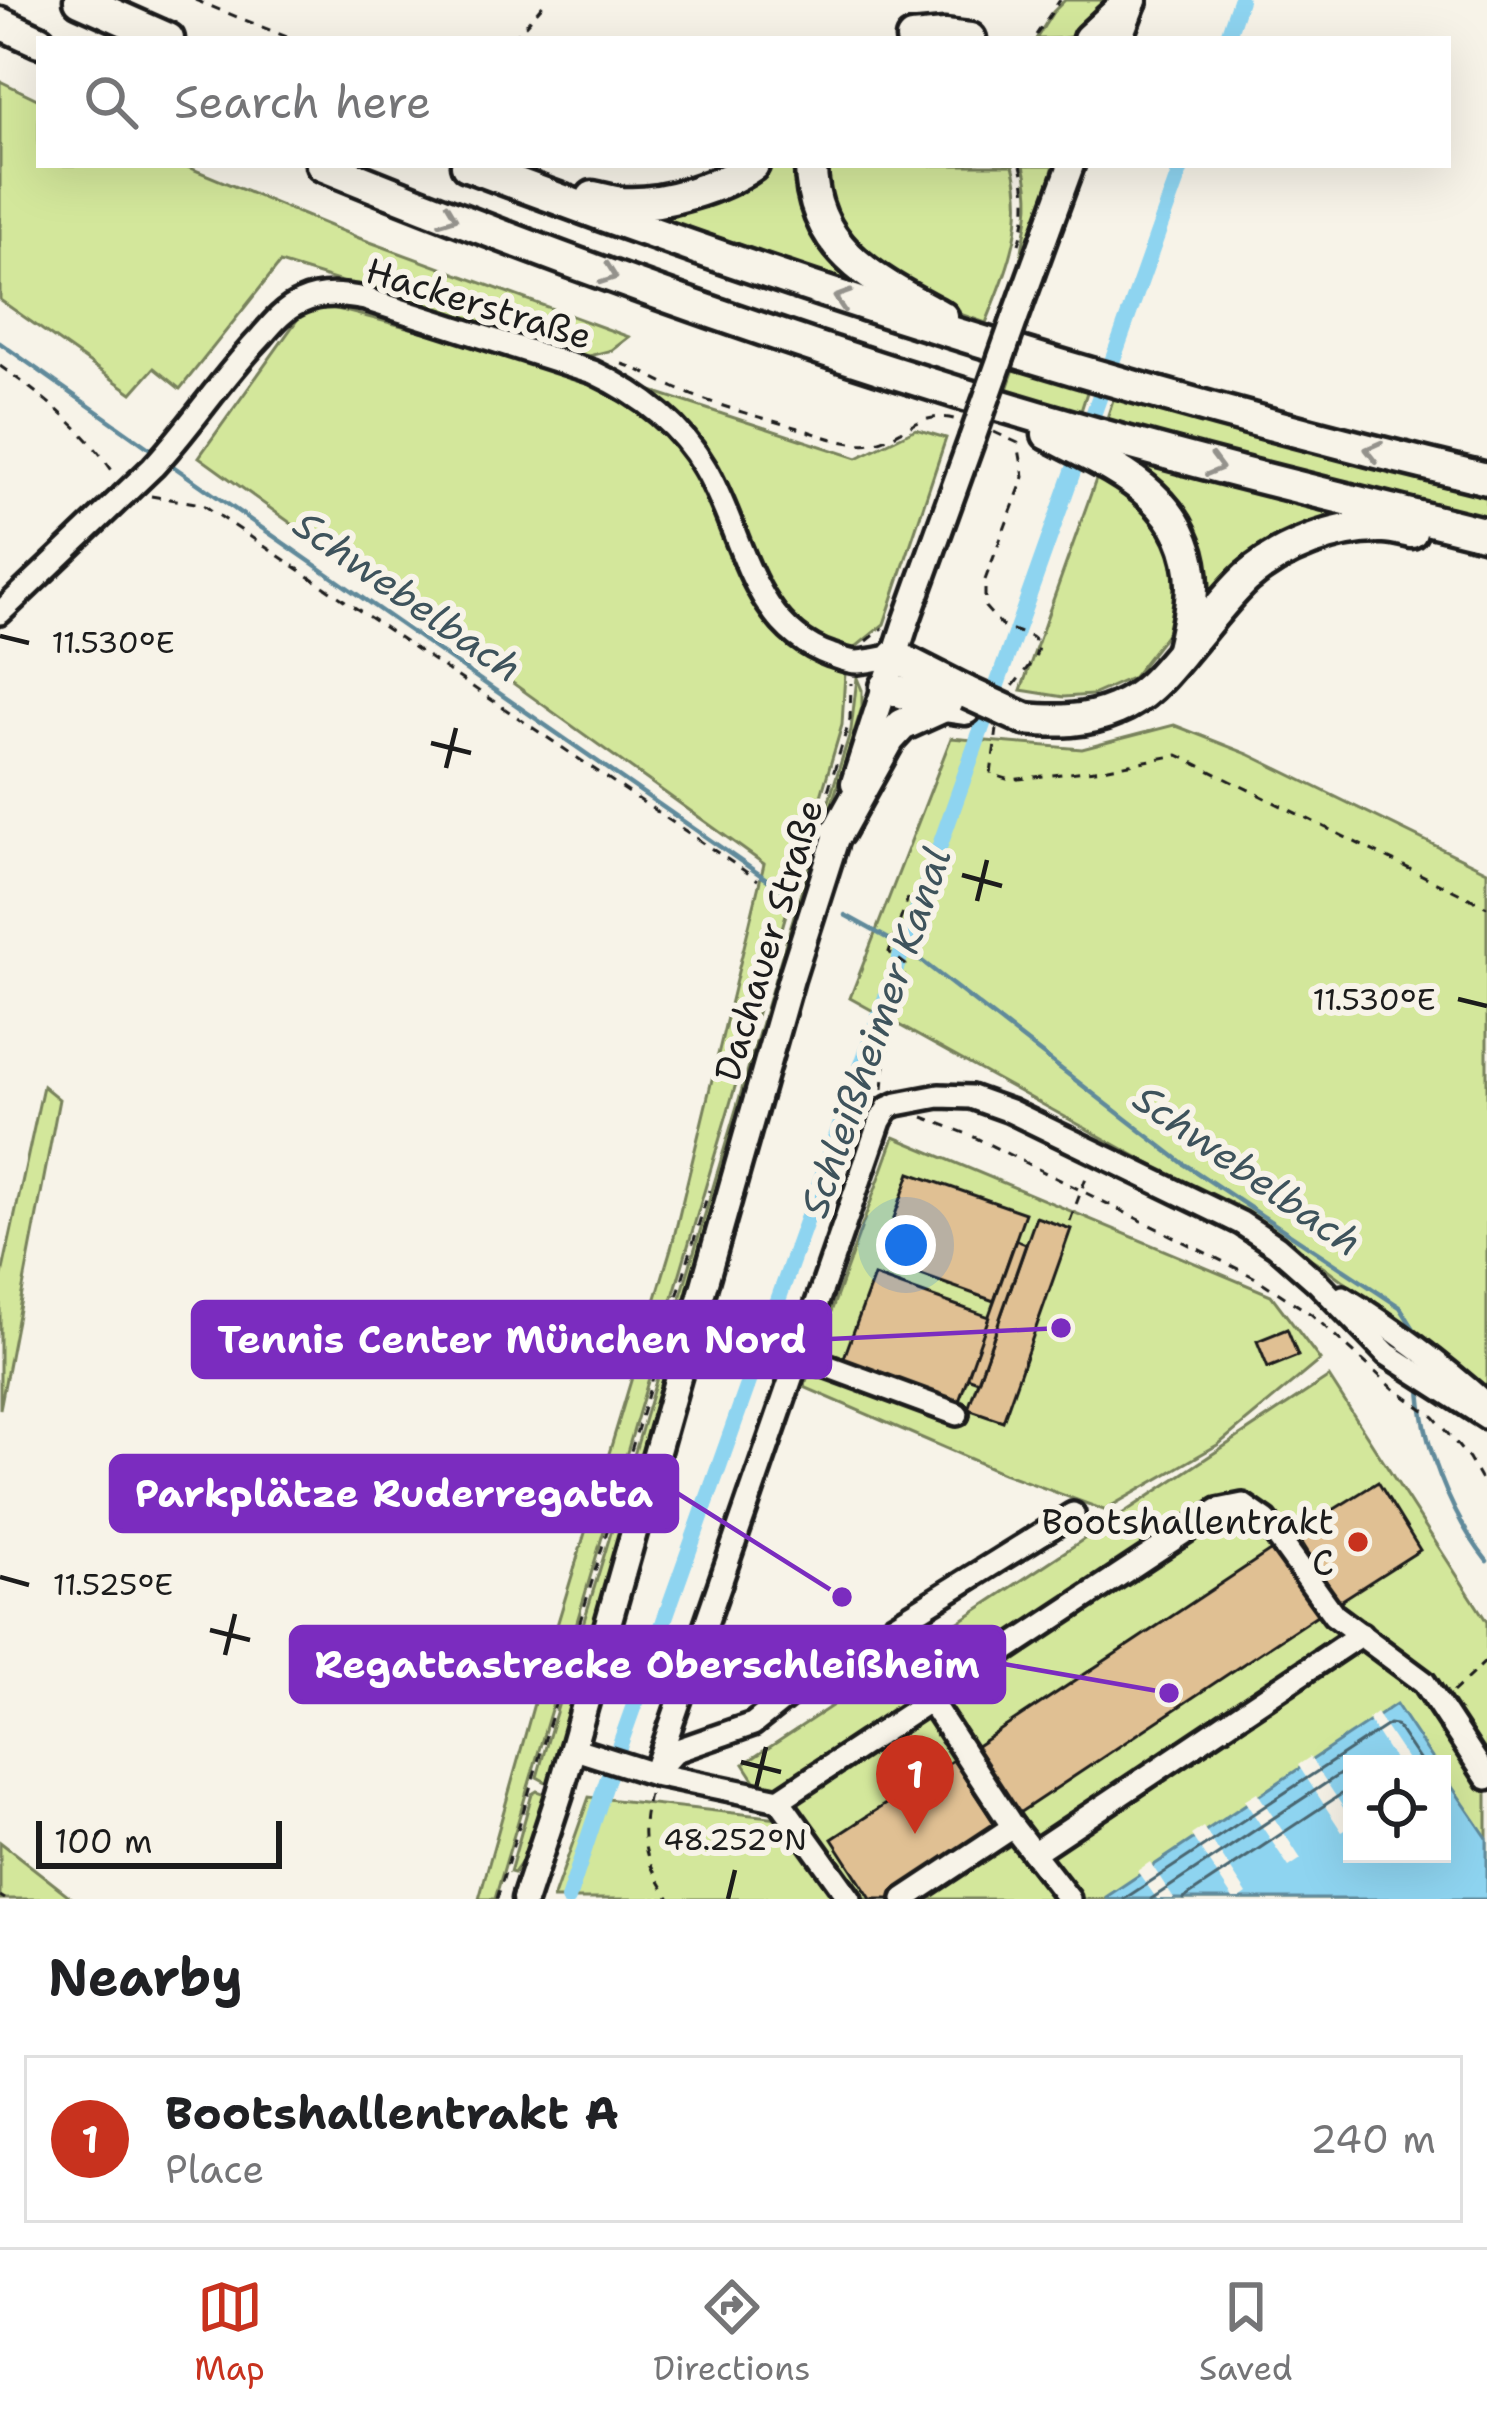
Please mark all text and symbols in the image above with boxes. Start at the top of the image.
search box [36,36,1451,168]
icon: search [78,69,144,135]
text: Search here [174,72,431,132]
one-way arrow [438,202,459,226]
street label: Hackerstraße [360,246,598,361]
one-way arrow [597,261,618,285]
one-way arrow [833,289,854,313]
one-way arrow [1364,440,1384,465]
one-way arrow [1204,452,1224,477]
water label: Schwebelbach [284,498,532,694]
text: 11.530°E [51,622,175,663]
street label: Dachauer Straße [702,793,835,1087]
water label: Schleißheimer Kanal [787,840,963,1224]
text: 11.530°E [1312,979,1436,1020]
water label: Schwebelbach [1124,1072,1372,1268]
your location [876,1215,936,1275]
callout: Tennis Center München Nord [193,1302,830,1377]
text: Tennis Center München Nord [217,1313,807,1365]
callout: Parkplätze Ruderregatta [111,1456,677,1531]
text: Parkplätze Ruderregatta [135,1467,654,1519]
place label: Bootshallentrakt C [1042,1497,1334,1587]
marker: Bootshallentrakt C [1345,1529,1371,1555]
text: 11.525°E [53,1564,173,1605]
callout: Regattastrecke Oberschleißheim [291,1627,1004,1702]
text: Regattastrecke Oberschleißheim [314,1638,980,1690]
pin: 1 [876,1735,954,1834]
map controls [1343,1755,1451,1863]
button: locate [1343,1755,1451,1863]
scale bar [36,1815,282,1868]
text: 100 m [54,1819,153,1864]
text: 48.252°N [663,1819,807,1860]
text: Nearby [48,1943,243,2011]
text: Bootshallentrakt A [165,2083,619,2143]
text: 1 [81,2113,99,2165]
text: 240 m [1310,2113,1436,2165]
text: Place [165,2143,264,2195]
tab: Map [194,2274,265,2391]
tab: Directions [653,2274,811,2391]
tab: Saved [1199,2274,1293,2391]

